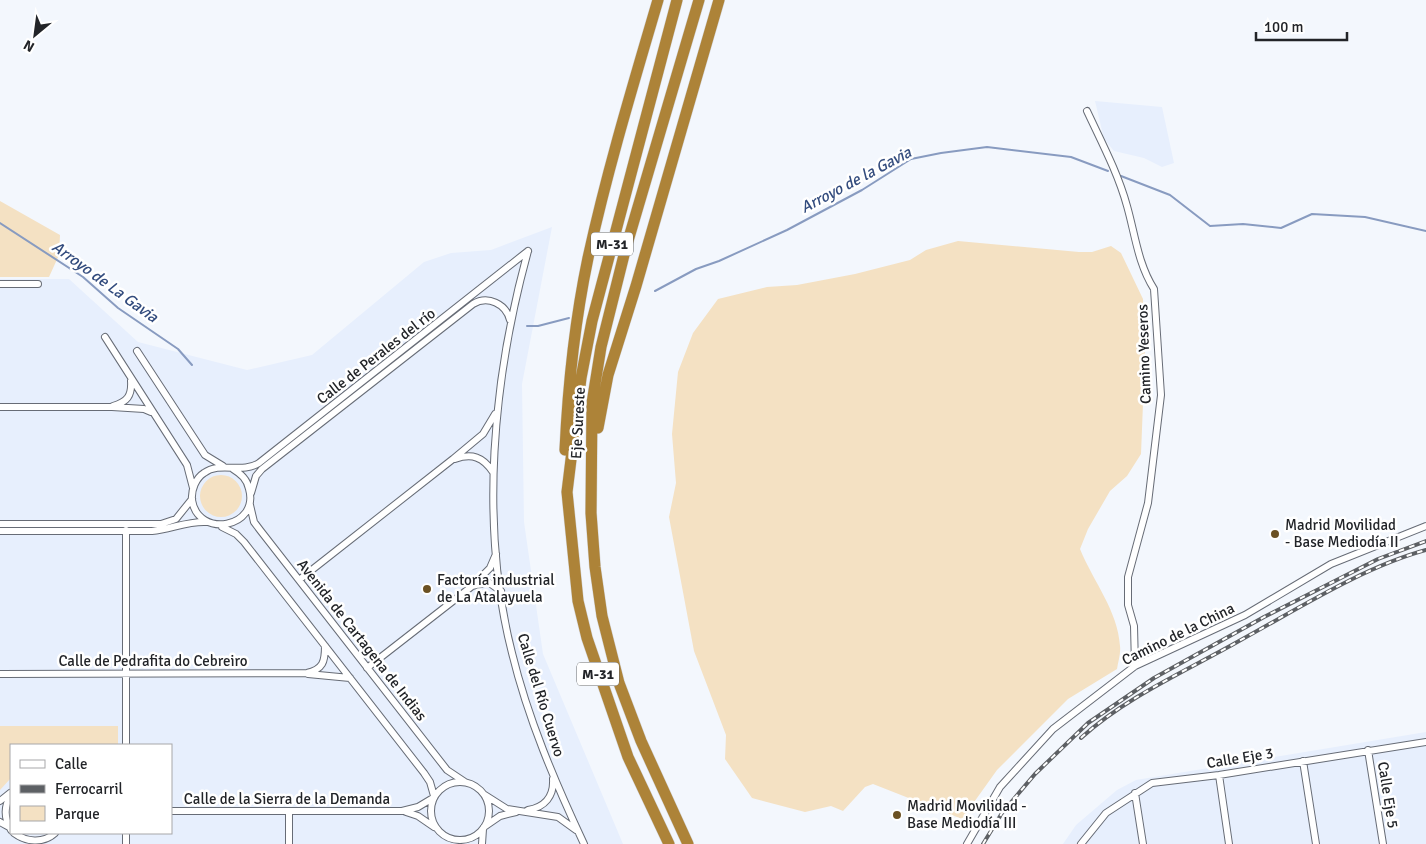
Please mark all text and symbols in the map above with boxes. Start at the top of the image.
north arrow [10,10,60,60]
scale bar [1256,10,1347,42]
text: 100 m [1264,18,1304,36]
text: N [21,36,37,56]
water label: Arroyo de la Gavia [797,142,916,218]
road number: M-31 [591,232,633,255]
water label: Arroyo de La Gavia [48,237,163,328]
street label: Camino Yeseros [1133,303,1155,404]
street label: Calle de Perales del río [313,304,439,408]
street label: Eje Sureste [567,387,589,459]
place label: Madrid Movilidad - Base Mediodía II [1285,516,1399,551]
marker: Madrid Movilidad - Base Mediodía II [1269,528,1281,540]
street label: Avenida de Cartagena de Indias [293,556,431,725]
place label: Factoría industrial de La Atalayuela [437,571,555,606]
marker: Factoría industrial de La Atalayuela [421,583,433,595]
street label: Camino de la China [1119,599,1237,669]
street label: Calle del Río Cuervo [514,631,568,759]
street label: Calle de Pedrafita do Cebreiro [58,652,248,670]
road number: M-31 [577,662,619,686]
legend [10,744,172,834]
street label: Calle Eje 3 [1205,744,1275,772]
text: Calle [55,755,88,773]
street label: Calle Eje 5 [1374,760,1402,830]
text: Ferrocarril [55,780,123,798]
street label: Calle de la Sierra de la Demanda [184,790,390,808]
place label: Madrid Movilidad - Base Mediodía III [907,797,1027,832]
text: Parque [55,805,100,823]
marker: Madrid Movilidad - Base Mediodía III [891,809,903,821]

